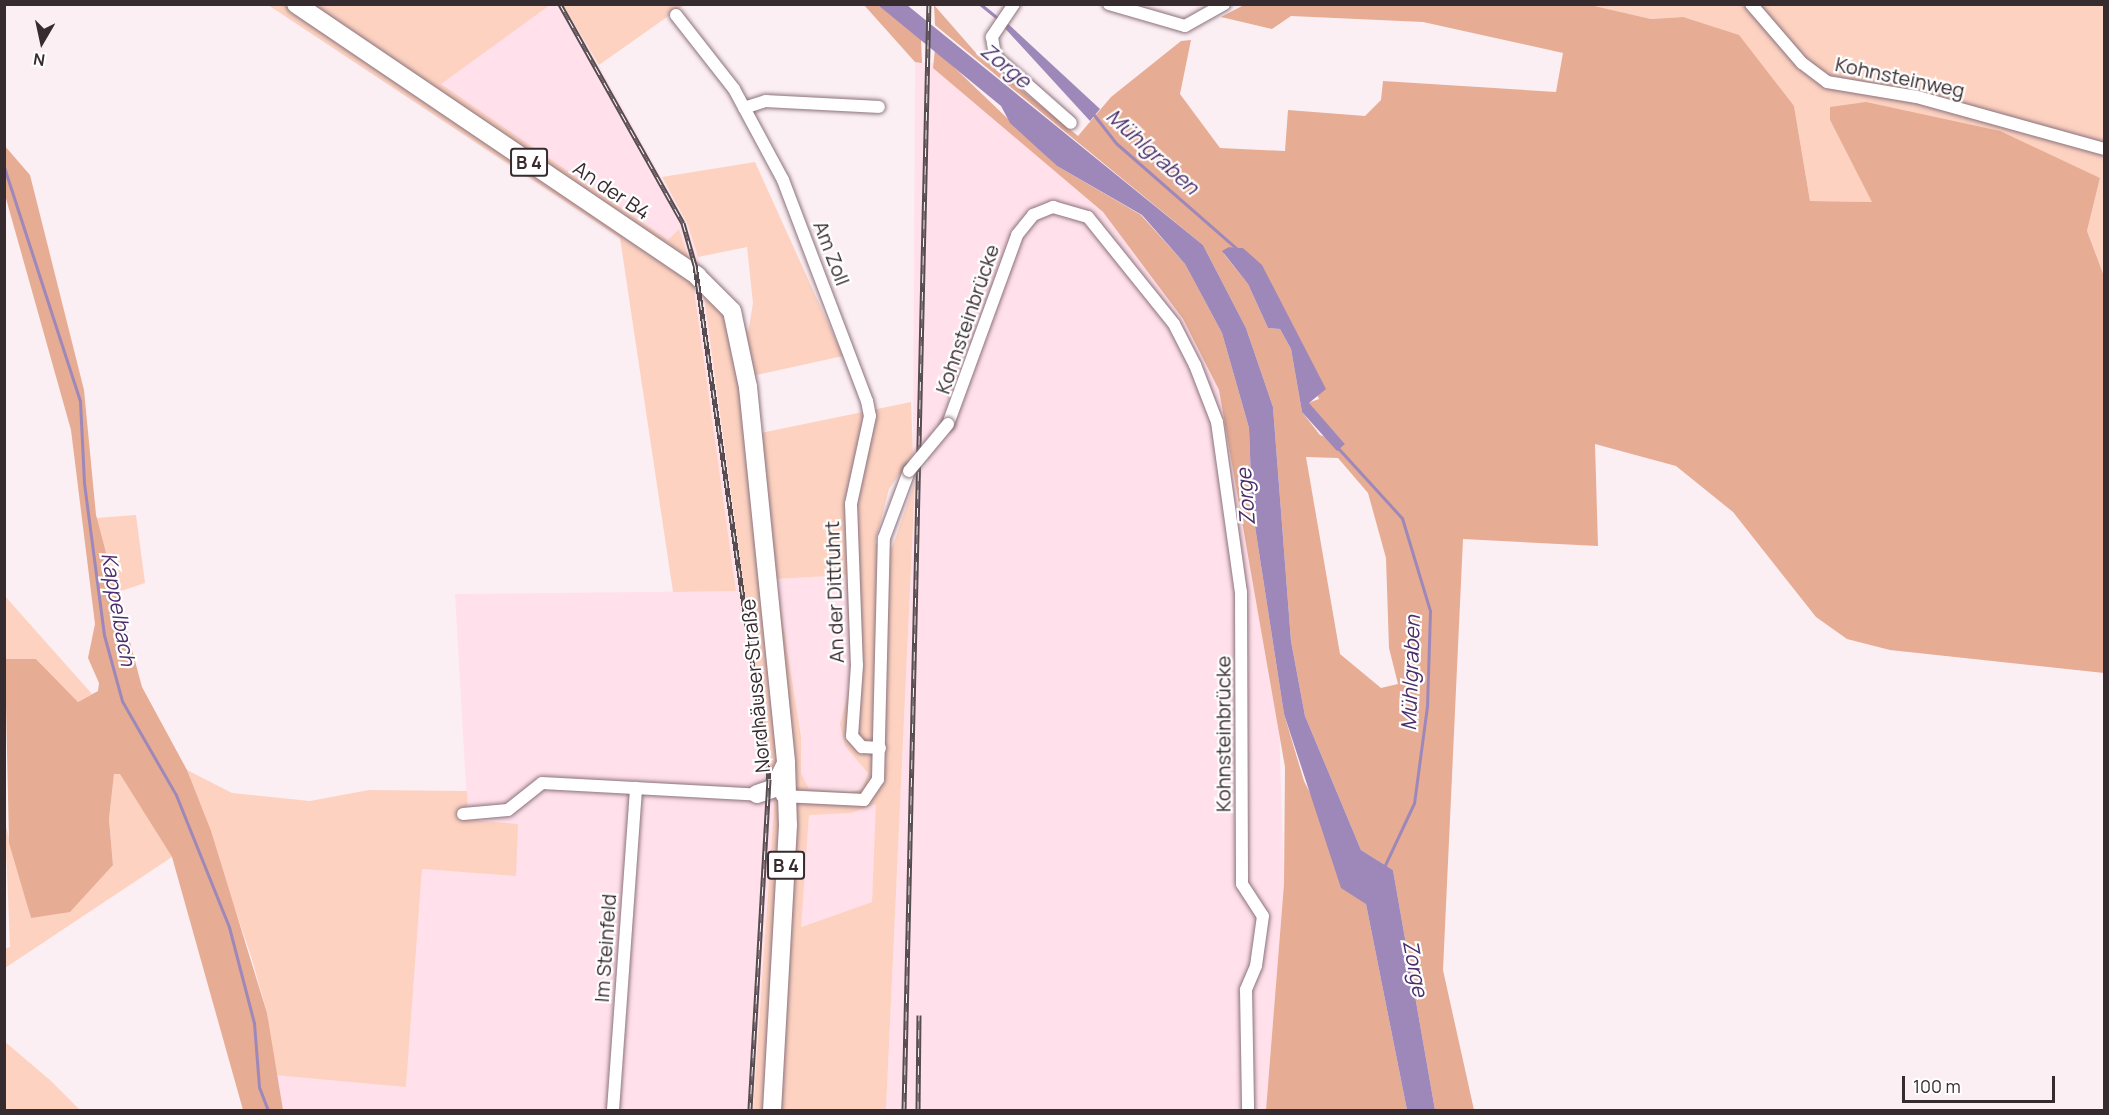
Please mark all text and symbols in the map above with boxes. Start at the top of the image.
north arrow [12,12,72,72]
water label: Zorge [976,37,1036,93]
text: N [32,48,47,72]
street label: Kohnsteinweg [1833,52,1967,102]
water label: Mühlgraben [1102,103,1204,199]
road number: B 4 [510,147,548,177]
street label: An der B4 [569,156,655,224]
street label: Am Zoll [809,217,855,289]
street label: Kohnsteinbrücke [930,241,1004,397]
water label: Zorge [1230,468,1260,526]
street label: An der Dittfuhrt [820,520,848,664]
water label: Kappelbach [97,550,141,668]
street label: Nordhäuser Straße [735,598,775,774]
water label: Mühlgraben [1395,615,1425,731]
street label: Kohnsteinbrücke [1211,656,1235,812]
road number: B 4 [766,850,806,880]
street label: Im Steinfeld [589,893,621,1003]
water label: Zorge [1398,938,1434,998]
scale bar [1905,1064,2058,1102]
text: 100 m [1913,1074,1961,1098]

